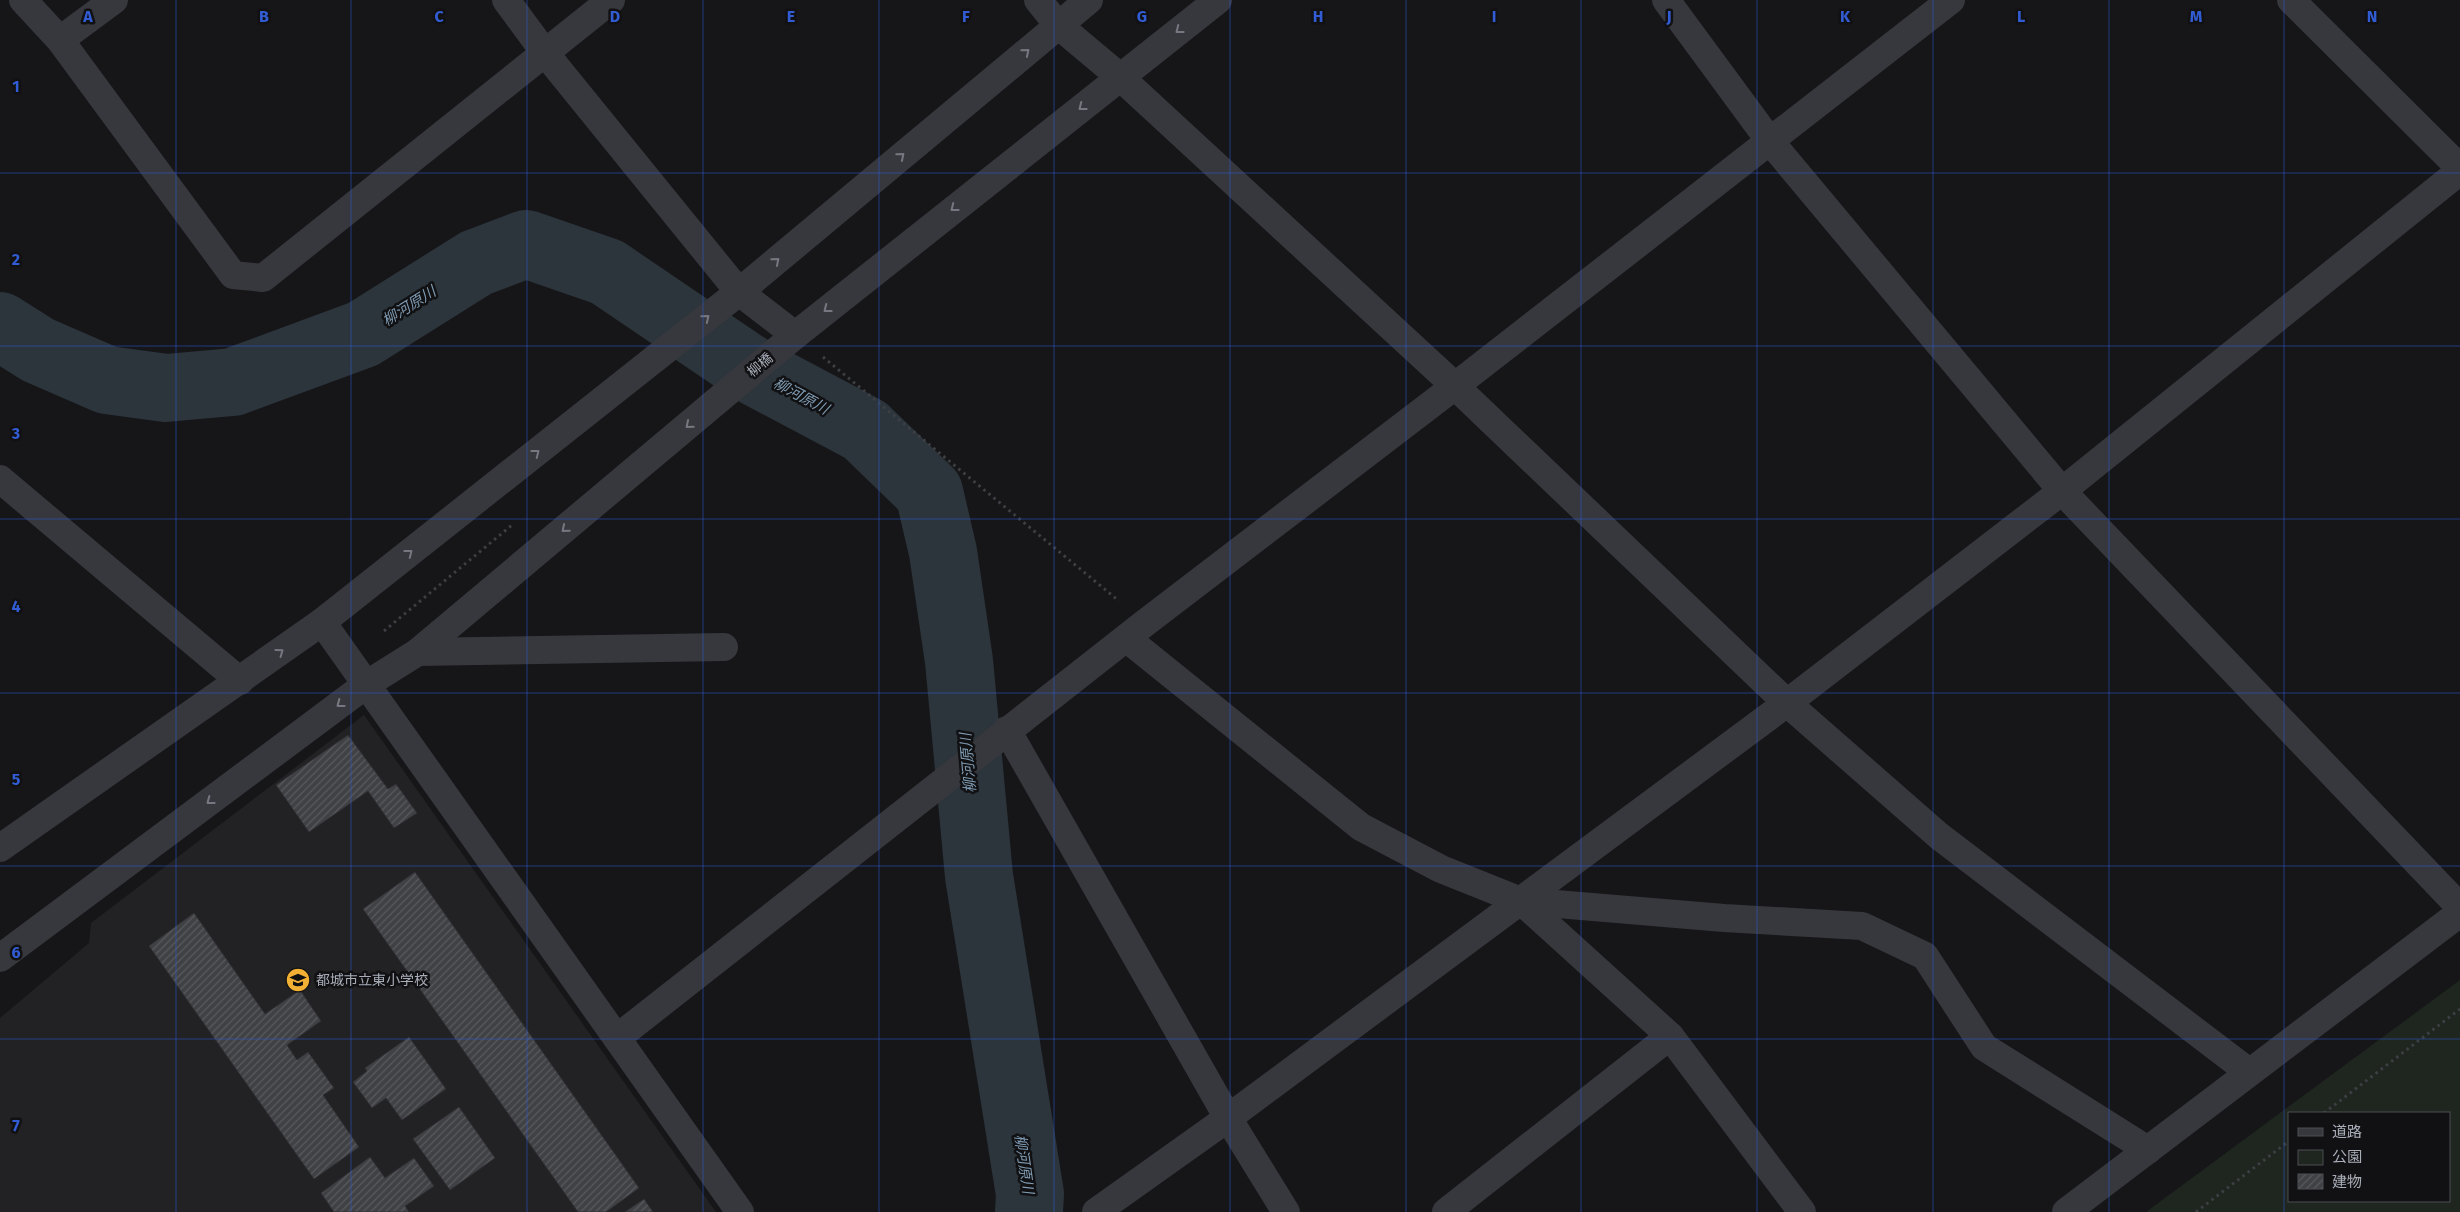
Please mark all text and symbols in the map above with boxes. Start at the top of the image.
text: A [82,7,93,26]
text: B [259,7,269,26]
text: C [434,7,444,26]
text: D [610,7,620,26]
text: E [787,7,795,26]
text: F [962,7,970,26]
text: G [1137,7,1147,26]
text: H [1313,7,1323,26]
text: I [1492,7,1496,26]
text: J [1665,7,1672,26]
text: K [1840,7,1851,26]
text: L [2017,7,2025,26]
text: M [2190,7,2203,26]
text: N [2367,7,2377,26]
one-way arrow [1175,24,1185,33]
one-way arrow [1020,49,1029,58]
text: 1 [12,77,20,96]
one-way arrow [1078,101,1087,110]
one-way arrow [895,154,904,162]
one-way arrow [951,203,960,211]
text: 2 [12,250,20,269]
one-way arrow [771,257,780,266]
water label: 柳河原川 [379,281,441,330]
one-way arrow [824,304,833,312]
one-way arrow [700,316,709,324]
street label: 柳橋 [744,349,776,381]
water label: 柳河原川 [770,374,833,419]
one-way arrow [686,419,695,427]
text: 3 [11,424,20,443]
one-way arrow [530,450,539,458]
one-way arrow [561,523,570,532]
one-way arrow [403,550,412,559]
text: 4 [11,597,21,616]
one-way arrow [274,649,283,658]
one-way arrow [336,698,346,707]
water label: 柳河原川 [956,730,980,794]
text: 5 [12,770,21,789]
one-way arrow [207,796,216,804]
text: 6 [11,943,21,962]
school or university icon: 都城市立東小学校 [285,967,311,993]
place label: 都城市立東小学校 [316,972,428,989]
legend [2288,1112,2450,1202]
text: 7 [12,1116,20,1135]
text: 道路 [2332,1123,2362,1141]
water label: 柳河原川 [1011,1133,1037,1197]
text: 公園 [2332,1148,2362,1166]
text: 建物 [2332,1173,2362,1191]

